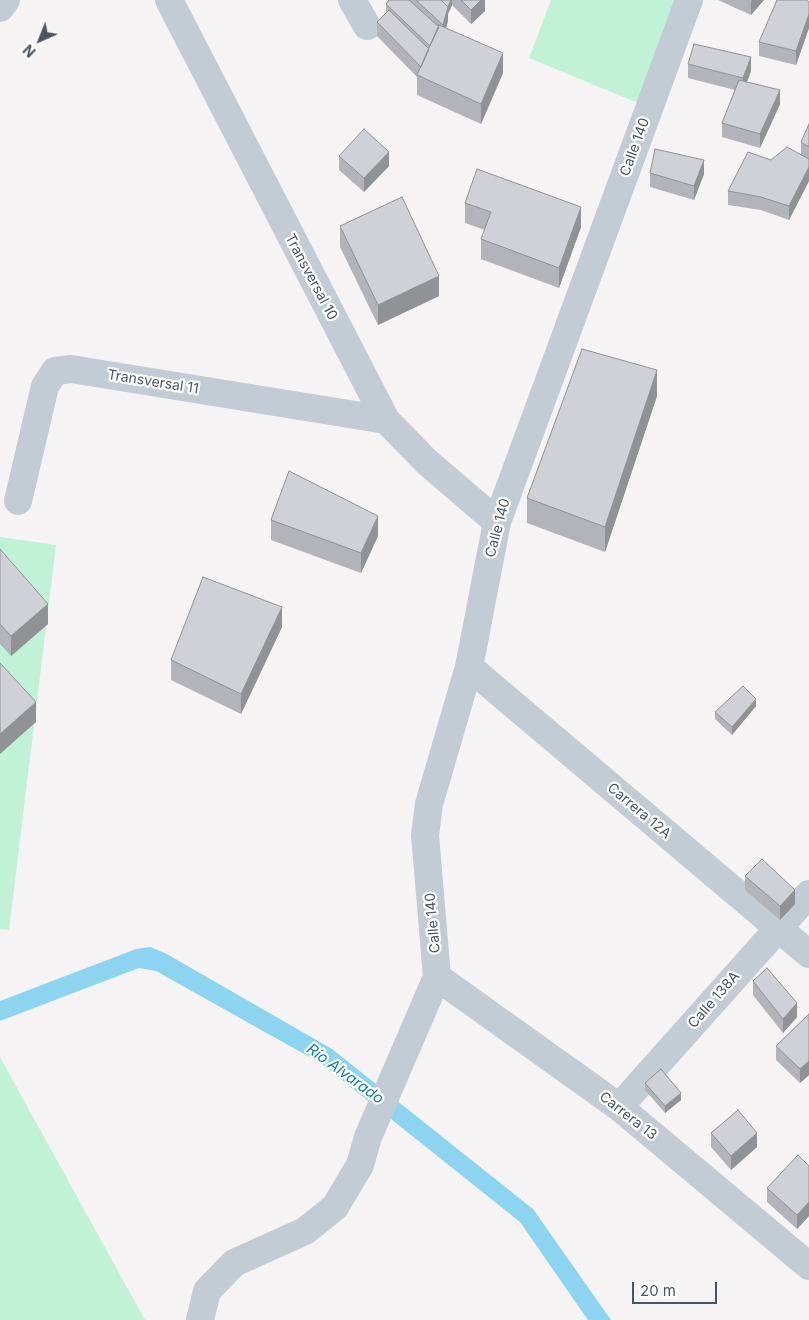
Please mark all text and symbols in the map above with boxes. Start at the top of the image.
north arrow [15,15,65,65]
text: N [19,41,39,61]
street label: Calle 140 [617,116,653,178]
street label: Transversal 10 [281,231,341,323]
street label: Transversal 11 [106,367,200,397]
street label: Calle 140 [482,497,514,559]
street label: Carrera 12A [604,780,674,842]
street label: Calle 140 [422,892,444,954]
street label: Calle 138A [685,968,743,1032]
water label: Río Alvarado [303,1040,387,1108]
street label: Carrera 13 [596,1088,660,1144]
scale bar [634,1272,719,1304]
text: 20 m [640,1281,676,1300]

